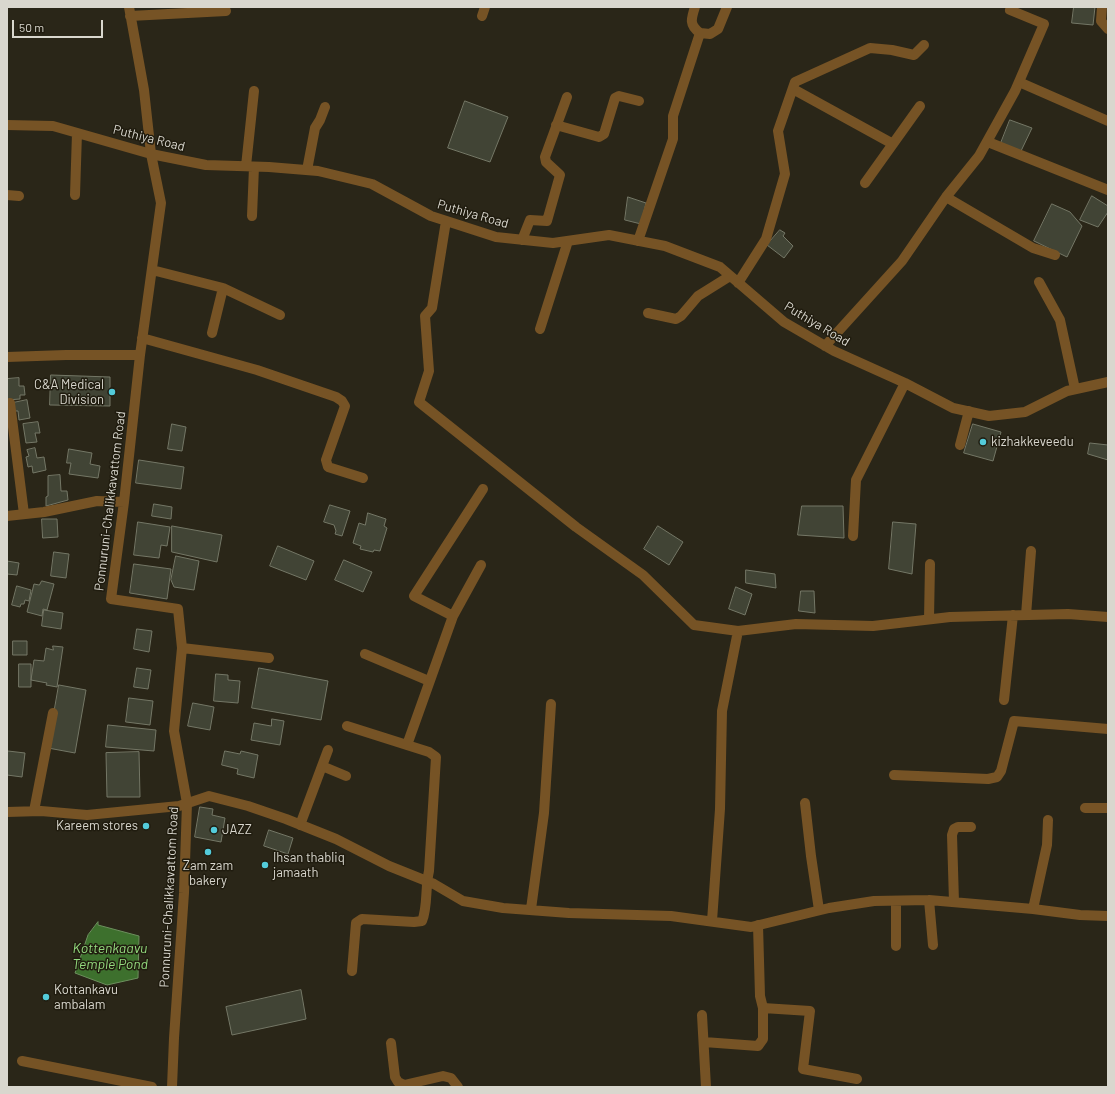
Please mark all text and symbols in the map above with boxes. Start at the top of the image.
scale bar [14,12,105,38]
text: 50 m [19,20,44,34]
street label: Puthiya Road [111,122,187,154]
street label: Puthiya Road [435,196,511,232]
street label: Puthiya Road [781,298,853,350]
place label: C&A Medical Division [34,377,104,408]
marker: C&A Medical Division [107,387,117,397]
street label: Ponnuruni-Chalikkavattom Road [91,410,129,592]
place label: kizhakkeveedu [991,434,1074,450]
marker: kizhakkeveedu [978,437,988,447]
street label: Ponnuruni-Chalikkavattom Road [156,806,182,988]
place label: Kareem stores [56,818,138,834]
marker: Kareem stores [141,821,151,831]
place label: JAZZ [222,822,252,838]
marker: JAZZ [209,825,219,835]
marker: Zam zam bakery [203,847,213,857]
place label: Ihsan thabliq jamaath [273,850,345,881]
place label: Zam zam bakery [183,858,233,889]
marker: Ihsan thabliq jamaath [260,860,270,870]
water label: Kottenkaavu Temple Pond [72,940,148,972]
place label: Kottankavu ambalam [54,982,118,1013]
marker: Kottankavu ambalam [41,992,51,1002]

